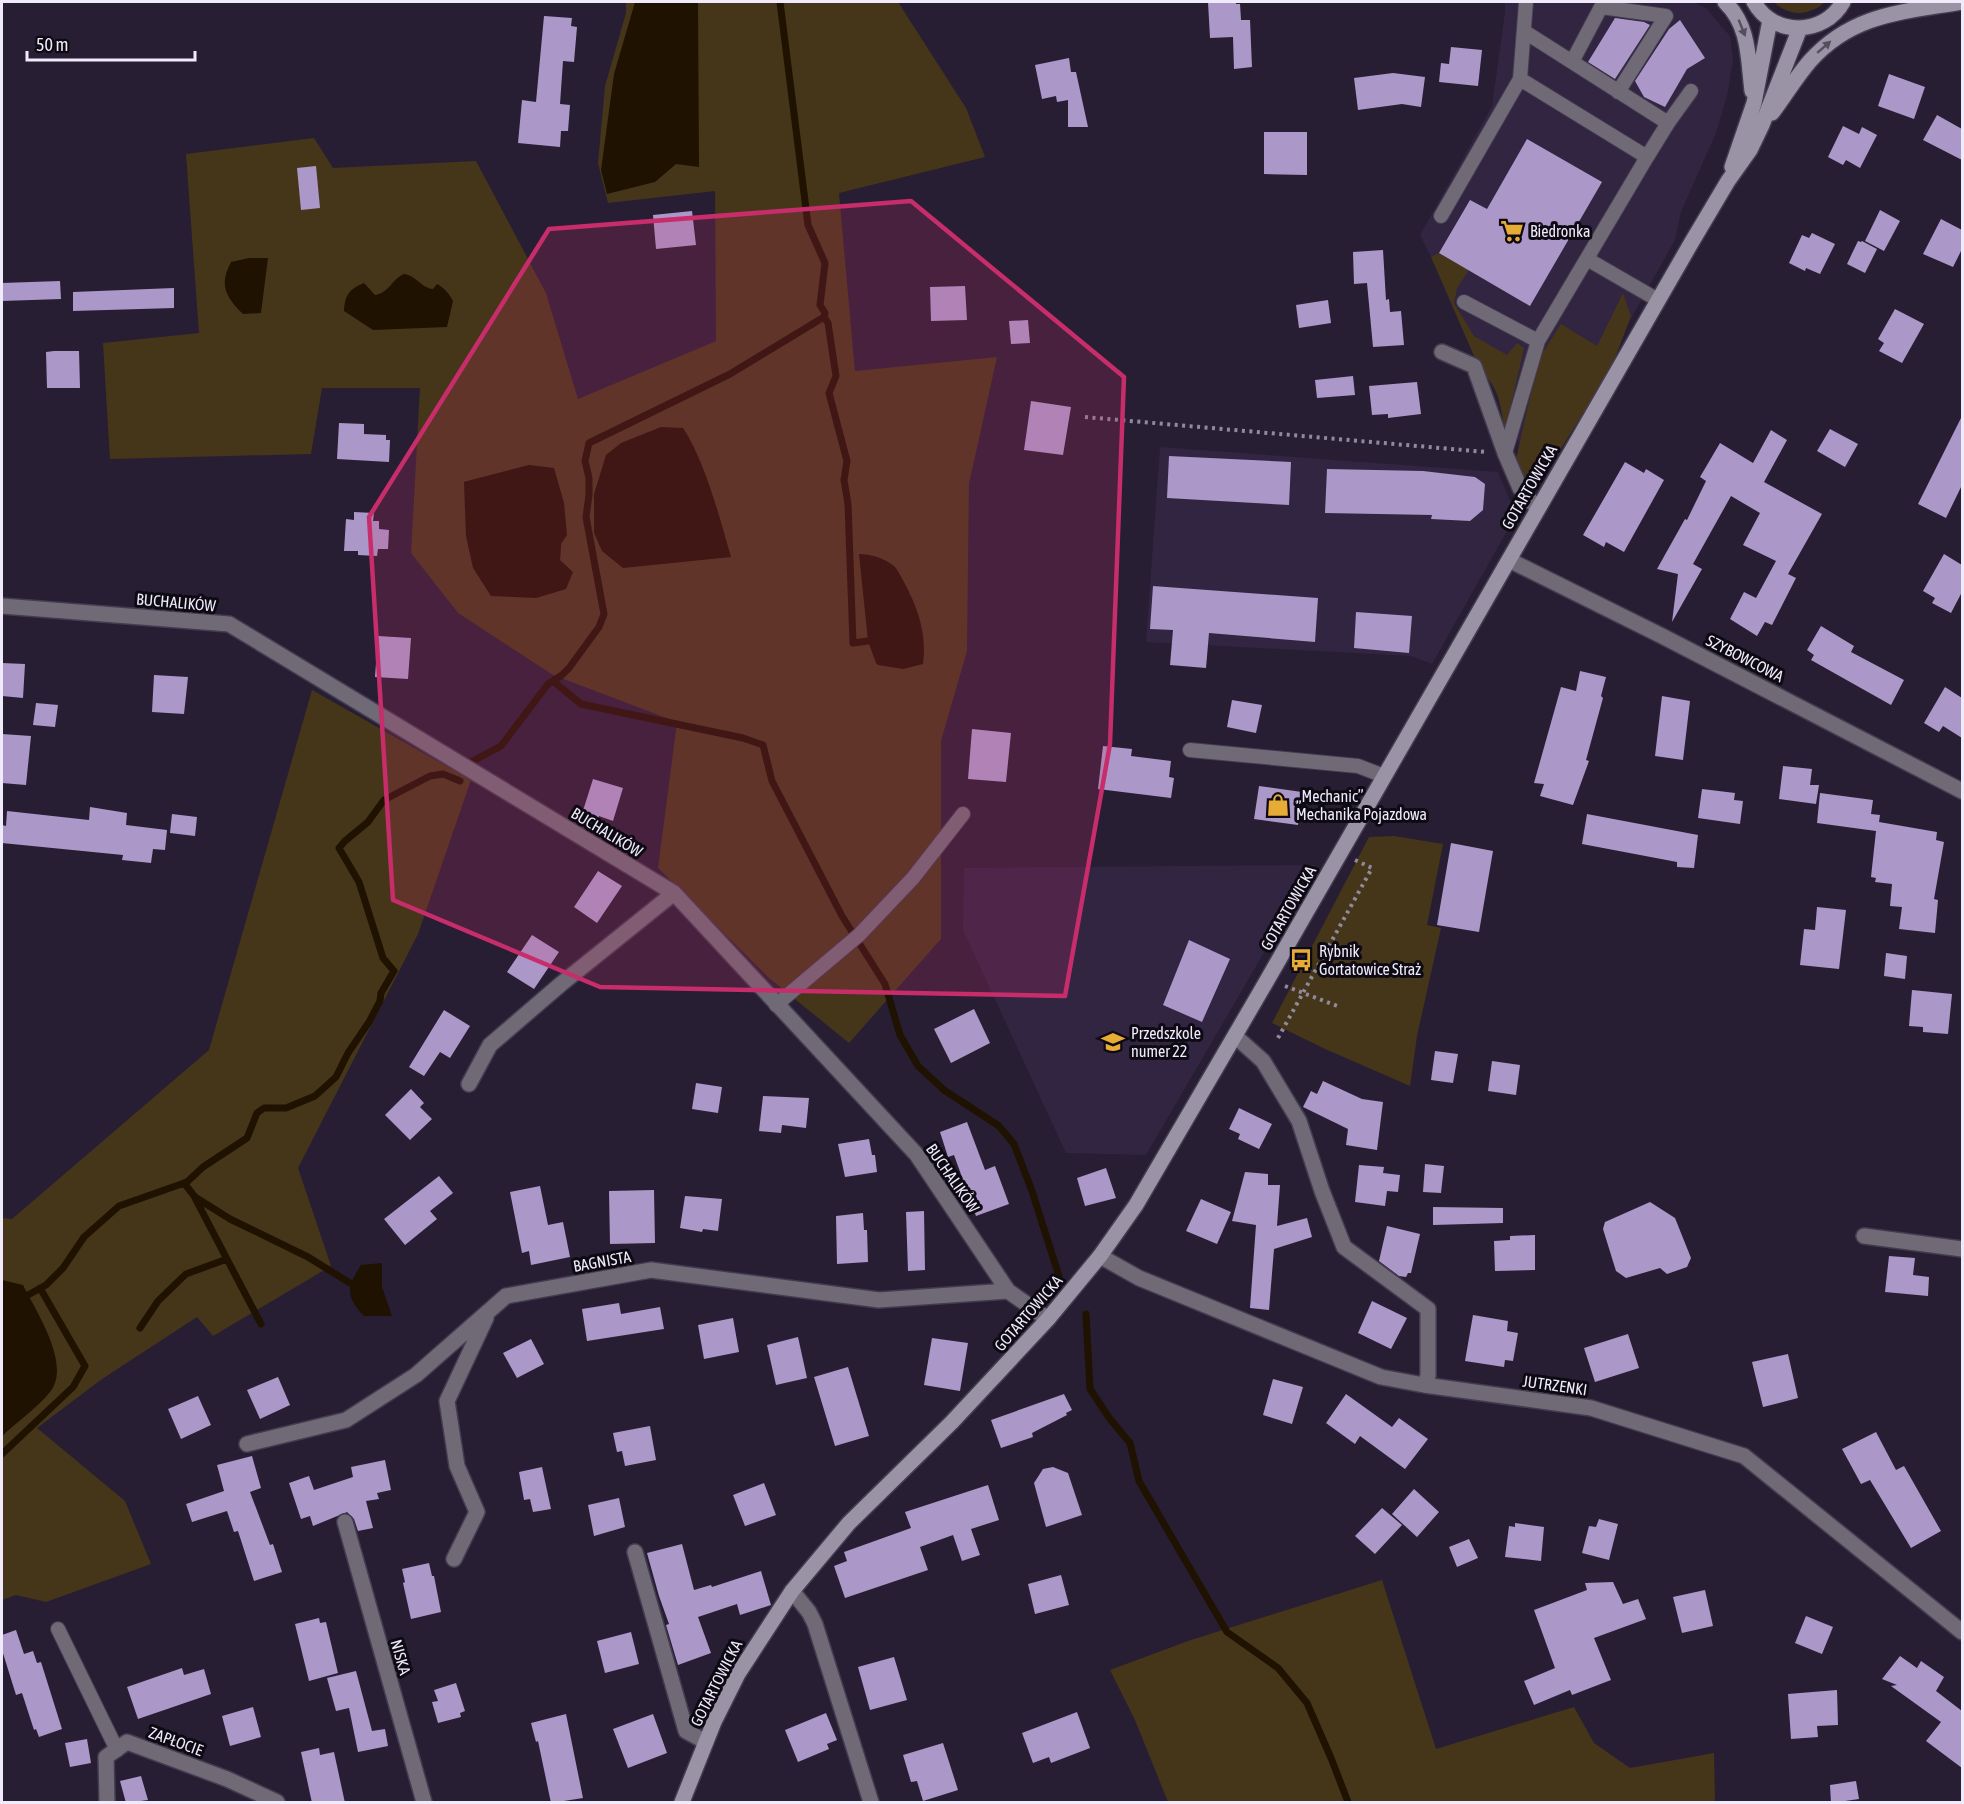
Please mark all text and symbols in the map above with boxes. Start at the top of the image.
one-way arrow [1737,20,1747,38]
scale bar [27,24,195,62]
text: 50 m [36,34,68,55]
one-way arrow [1816,41,1832,54]
supermarket icon: Biedronka [1499,218,1525,244]
place label: Biedronka [1530,222,1591,240]
street label: GOTARTOWICKA [1498,442,1560,532]
street label: BUCHALIKÓW [135,590,217,614]
street label: SZYBOWCOWA [1703,631,1787,685]
place label: „Mechanic” Mechanika Pojazdowa [1296,787,1427,824]
shop icon: „Mechanic” Mechanika Pojazdowa [1265,792,1291,818]
street label: BUCHALIKÓW [568,804,646,860]
street label: GOTARTOWICKA [1257,863,1319,953]
place label: Rybnik Gortatowice Straż [1319,942,1421,978]
bus stop icon: Rybnik Gortatowice Straż [1288,947,1314,973]
place label: Przedszkole numer 22 [1131,1024,1201,1060]
school or university icon: Przedszkole numer 22 [1100,1029,1126,1055]
street label: BUCHALIKÓW [923,1140,983,1216]
street label: BAGNISTA [572,1247,632,1275]
street label: GOTARTOWICKA [990,1271,1066,1354]
street label: JUTRZENKI [1522,1372,1588,1398]
street label: NISKA [387,1637,415,1677]
street label: GOTARTOWICKA [687,1637,745,1729]
street label: ZAPŁOCIE [147,1723,206,1759]

